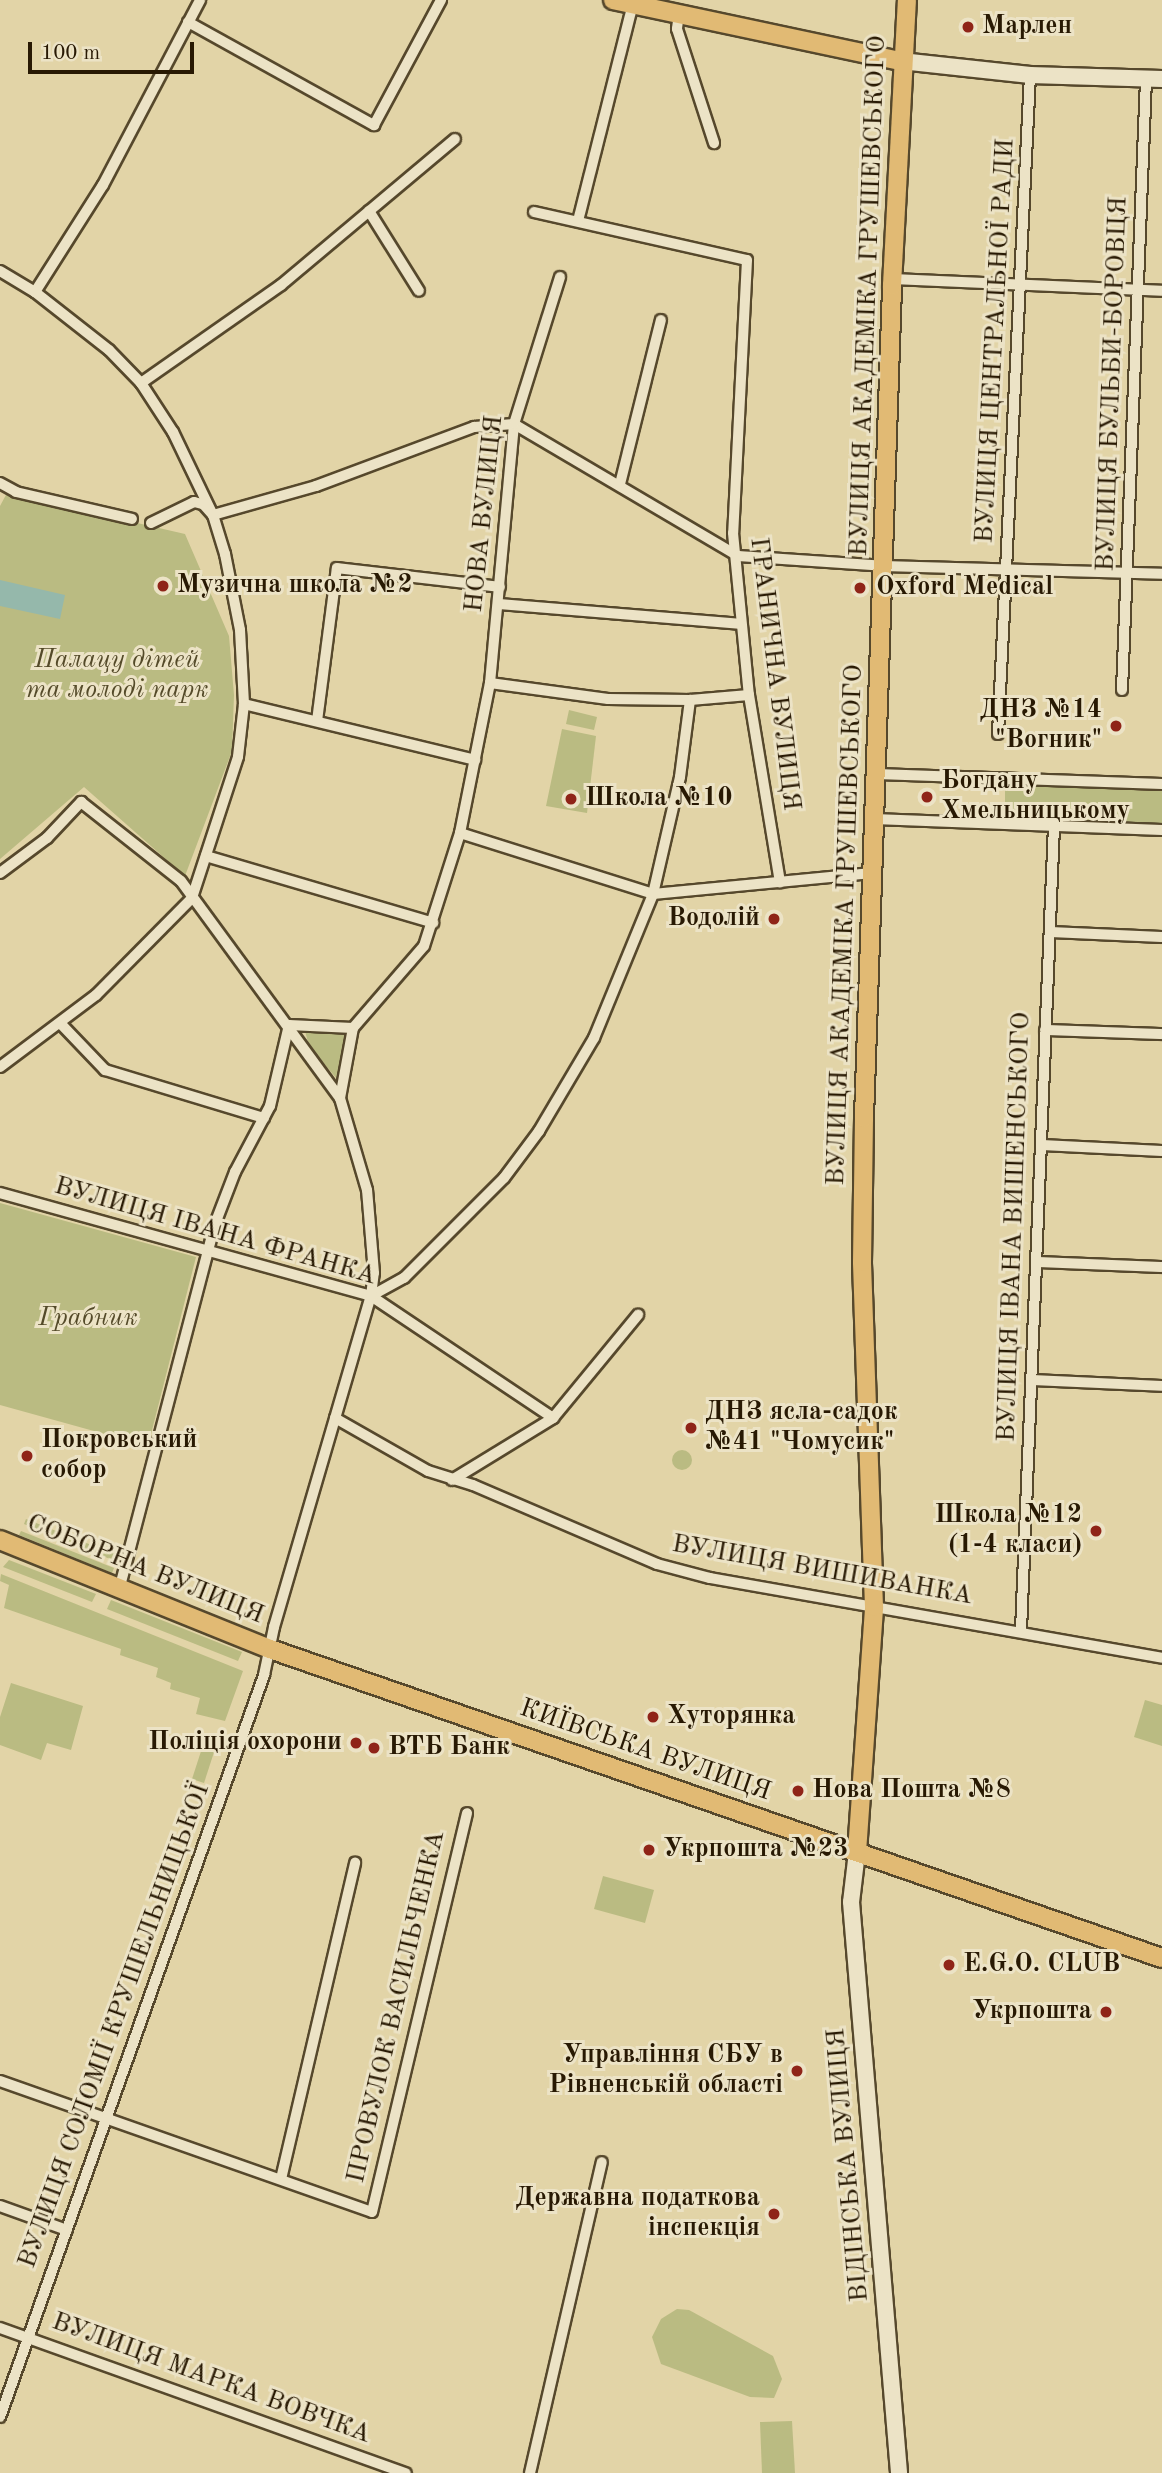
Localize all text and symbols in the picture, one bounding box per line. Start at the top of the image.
place label: Марлен [982,11,1072,43]
marker: Марлен [960,19,976,35]
scale bar [32,28,198,72]
street label: ВУЛИЦЯ АКАДЕМІКА ГРУШЕВСЬКОГО [844,35,894,557]
text: 100 m [41,43,100,64]
street label: ВУЛИЦЯ ЦЕНТРАЛЬНОЇ РАДИ [970,138,1022,544]
street label: ВУЛИЦЯ БУЛЬБИ-БОРОВЦЯ [1091,196,1135,572]
street label: НОВА ВУЛИЦЯ [459,414,511,614]
street label: ГРАНИЧНА ВУЛИЦЯ [742,536,806,812]
place label: Музична школа №2 [177,570,412,602]
place label: Oxford Medical [876,572,1053,604]
marker: Музична школа №2 [155,578,171,594]
marker: Oxford Medical [850,578,870,598]
park label: Палацу дітей та молоді парк [25,645,209,706]
street label: ВУЛИЦЯ АКАДЕМІКА ГРУШЕВСЬКОГО [821,664,871,1186]
place label: ДНЗ №14 "Вогник" [980,695,1102,756]
marker: ДНЗ №14 "Вогник" [1108,718,1124,734]
place label: Богдану Хмельницькому [941,766,1130,828]
place label: Школа №10 [585,783,732,815]
marker: Богдану Хмельницькому [919,789,935,805]
marker: Школа №10 [563,791,579,807]
place label: Водолій [668,903,760,935]
marker: Водолій [766,911,782,927]
street label: ВУЛИЦЯ ІВАНА ВИШЕНСЬКОГО [992,1011,1038,1443]
street label: ВУЛИЦЯ ІВАНА ФРАНКА [50,1171,380,1293]
park label: Грабник [38,1303,138,1335]
place label: ДНЗ ясла-садок №41 "Чомусик" [705,1397,898,1458]
marker: ДНЗ ясла-садок №41 "Чомусик" [683,1420,699,1436]
place label: Покровський собор [41,1425,197,1486]
marker: Покровський собор [19,1448,35,1464]
place label: Школа №12 (1-4 класи) [935,1500,1082,1562]
street label: СОБОРНА ВУЛИЦЯ [22,1508,268,1632]
marker: Школа №12 (1-4 класи) [1088,1523,1104,1539]
street label: ВУЛИЦЯ ВИШИВАНКА [669,1529,975,1613]
street label: КИЇВСЬКА ВУЛИЦЯ [515,1693,775,1809]
place label: Хуторянка [667,1701,795,1733]
marker: Хуторянка [645,1709,661,1725]
place label: Поліцiя охорони [148,1727,342,1759]
place label: ВТБ Банк [388,1732,510,1764]
marker: Поліцiя охорони [348,1735,364,1751]
marker: ВТБ Банк [366,1740,382,1756]
place label: Нова Пошта №8 [812,1775,1011,1807]
street label: ВУЛИЦЯ СОЛОМІЇ КРУШЕЛЬНИЦЬКОЇ [12,1779,218,2273]
marker: Нова Пошта №8 [790,1783,806,1799]
street label: ПРОВУЛОК ВАСИЛЬЧЕНКА [341,1828,453,2186]
place label: Укрпошта №23 [663,1834,848,1866]
marker: Укрпошта №23 [641,1842,657,1858]
place label: E.G.O. CLUB [963,1949,1120,1981]
marker: E.G.O. CLUB [941,1957,957,1973]
place label: Укрпошта [972,1996,1092,2028]
marker: Укрпошта [1098,2004,1114,2020]
street label: ВІДІНСЬКА ВУЛИЦЯ [821,2027,877,2303]
place label: Управління СБУ в Рівненській області [548,2040,783,2102]
marker: Управління СБУ в Рівненській області [789,2063,805,2079]
place label: Державна податкова інспекція [515,2183,760,2244]
marker: Державна податкова інспекція [766,2206,782,2222]
street label: ВУЛИЦЯ МАРКА ВОВЧКА [47,2307,375,2451]

